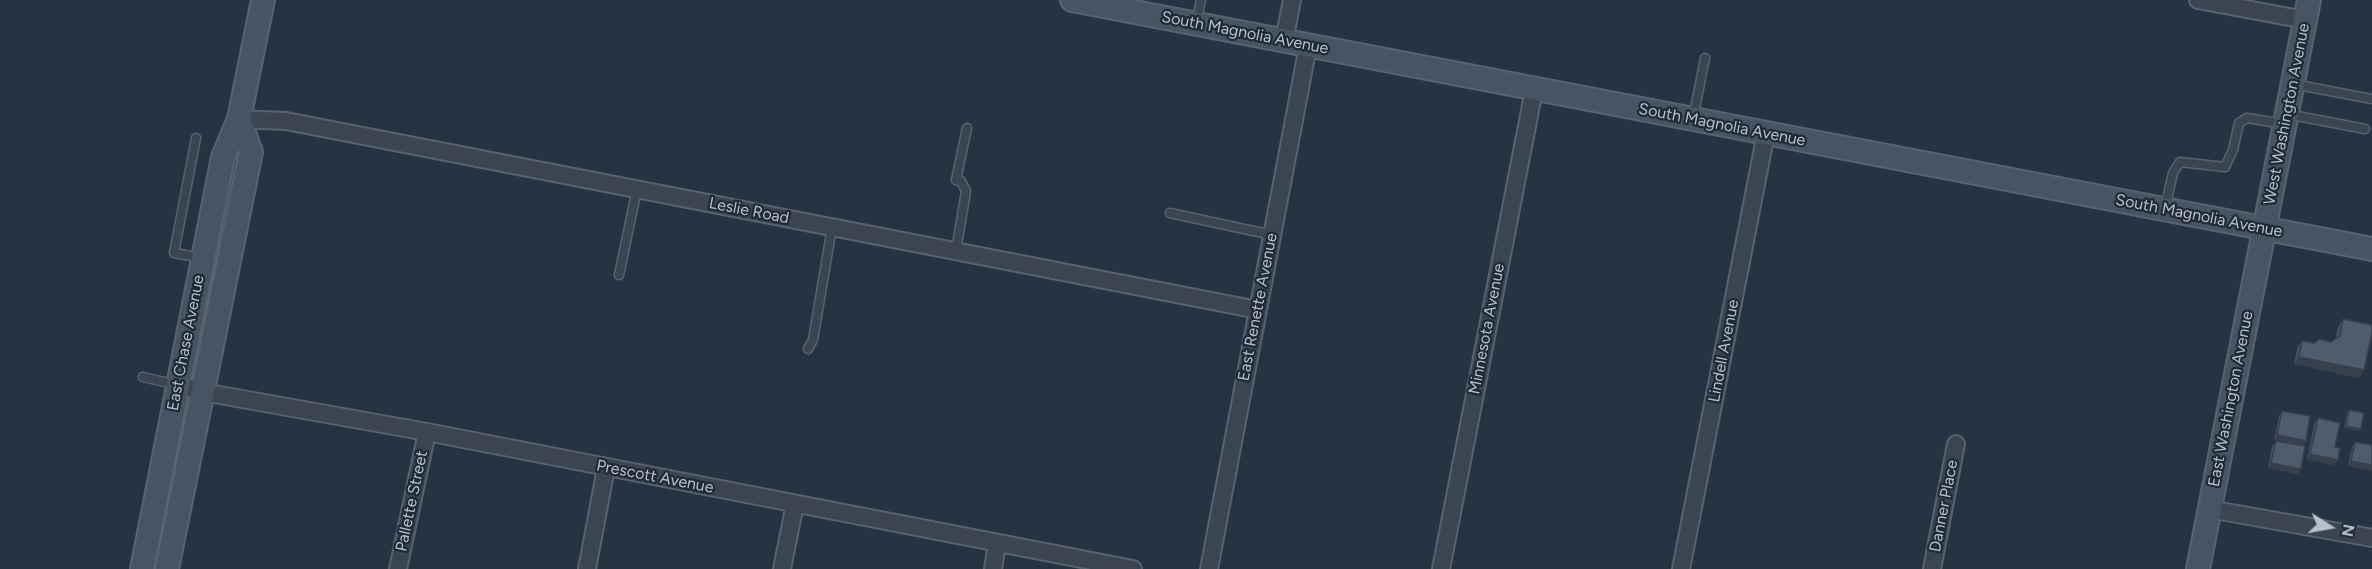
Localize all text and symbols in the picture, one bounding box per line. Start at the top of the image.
street label: South Magnolia Avenue [1160,7,1330,59]
street label: West Washington Avenue [2260,22,2314,206]
street label: South Magnolia Avenue [1637,99,1807,151]
street label: South Magnolia Avenue [2114,190,2284,242]
street label: Leslie Road [707,194,791,228]
street label: East Renette Avenue [1234,231,1282,383]
street label: Minnesota Avenue [1465,262,1509,396]
street label: East Chase Avenue [163,273,209,413]
street label: Lindell Avenue [1705,298,1743,404]
street label: East Washington Avenue [2205,309,2257,489]
street label: Pallette Street [392,449,432,553]
street label: Prescott Avenue [595,456,715,498]
street label: Danner Place [1926,458,1962,554]
north arrow [2300,497,2360,557]
text: N [2338,523,2359,538]

